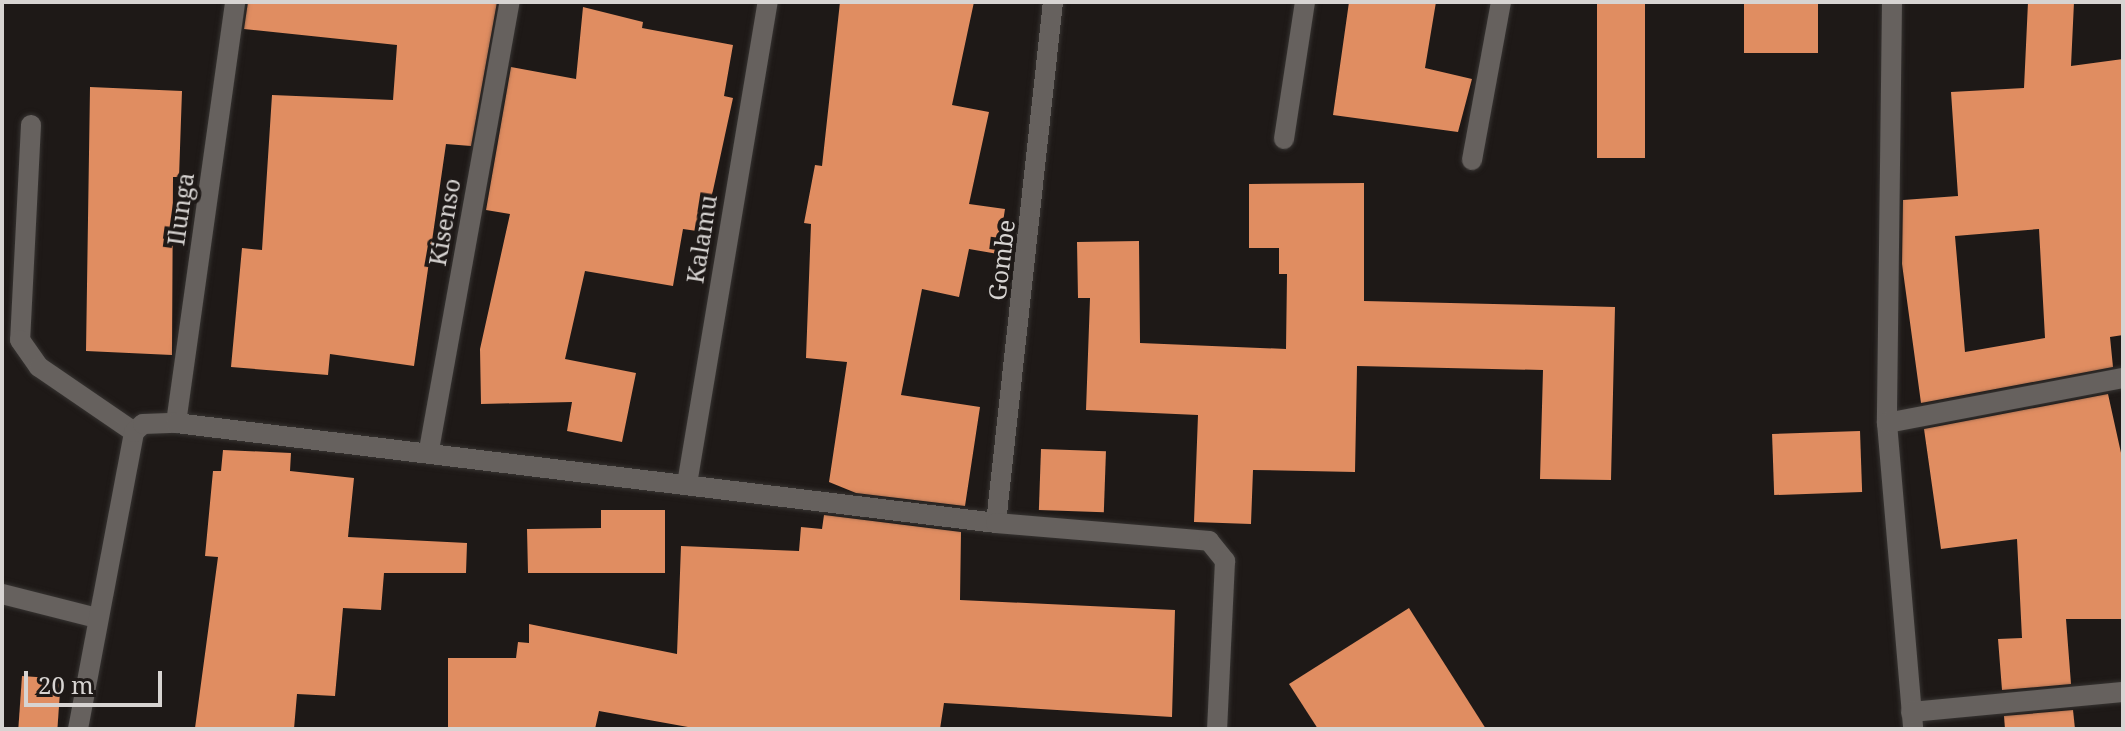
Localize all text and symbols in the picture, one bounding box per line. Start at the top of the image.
street label: Ilunga [161,171,199,247]
street label: Kisenso [422,176,466,268]
street label: Kalamu [680,193,722,285]
street label: Gombe [982,218,1020,302]
scale bar [28,655,166,705]
text: 20 m [38,668,94,701]

